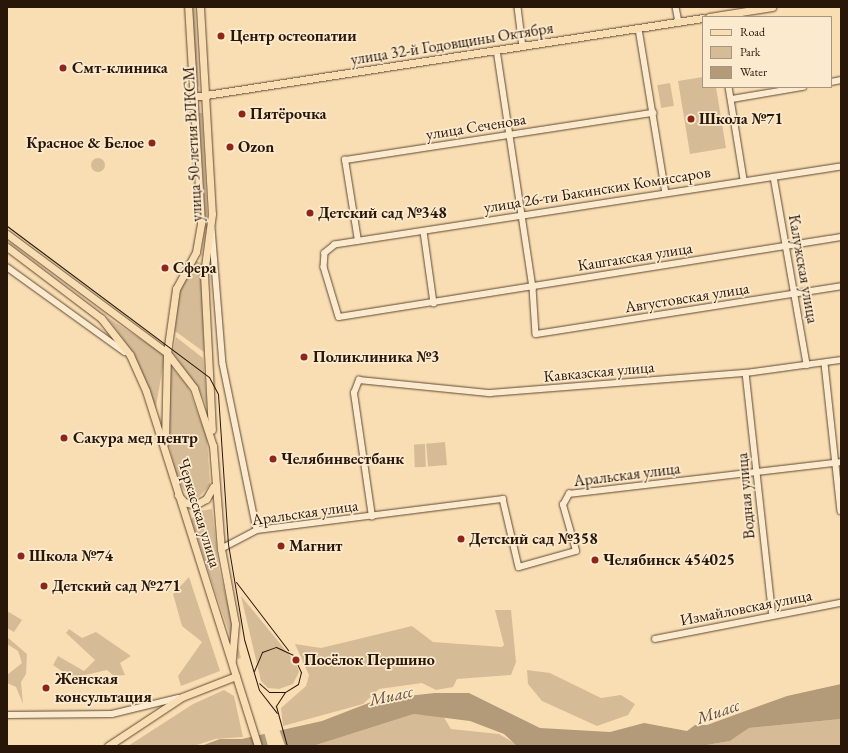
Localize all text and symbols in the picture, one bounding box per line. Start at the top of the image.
legend [702,16,832,88]
street label: улица 32-й Годовщины Октября [349,18,555,70]
text: Road [740,24,765,40]
place label: Центр остеопатии [230,26,357,46]
marker: Центр остеопатии [215,30,227,42]
text: Park [740,44,760,60]
place label: Смт-клиника [72,58,168,78]
marker: Смт-клиника [57,62,69,74]
text: Water [740,64,767,80]
street label: улица 50-летия ВЛКСМ [179,66,207,222]
place label: Пятёрочка [250,104,327,124]
marker: Пятёрочка [237,109,247,119]
place label: Школа №71 [699,109,783,129]
street label: улица Сеченова [425,110,527,144]
marker: Школа №71 [686,114,696,124]
place label: Красное & Белое [26,133,144,153]
place label: Ozon [238,137,274,157]
marker: Красное & Белое [147,138,157,148]
marker: Ozon [225,142,235,152]
street label: улица 26-ти Бакинских Комиссаров [482,163,712,217]
place label: Детский сад №348 [318,203,447,223]
marker: Детский сад №348 [305,208,315,218]
street label: Калужская улица [784,213,822,325]
street label: Каштакская улица [576,238,694,276]
place label: Сфера [173,258,216,278]
marker: Сфера [160,263,170,273]
street label: Августовская улица [623,279,751,317]
place label: Поликлиника №3 [313,347,439,367]
marker: Поликлиника №3 [298,351,310,363]
street label: Кавказская улица [543,358,655,386]
place label: Сакура мед центр [73,428,198,448]
marker: Сакура мед центр [58,432,70,444]
place label: Челябинвестбанк [281,449,404,469]
street label: Водная улица [733,452,759,540]
marker: Челябинвестбанк [268,454,278,464]
street label: Черкасская улица [173,456,225,570]
street label: Аральская улица [573,459,681,491]
street label: Аральская улица [250,496,360,530]
place label: Детский сад №358 [469,529,598,549]
marker: Детский сад №358 [456,534,466,544]
place label: Магнит [289,536,343,556]
marker: Магнит [276,541,286,551]
place label: Школа №74 [29,546,113,566]
place label: Челябинск 454025 [603,550,735,570]
marker: Школа №74 [16,551,26,561]
marker: Челябинск 454025 [590,555,600,565]
place label: Детский сад №271 [52,576,181,596]
marker: Детский сад №271 [39,581,49,591]
street label: Измайловская улица [678,586,814,630]
place label: Посёлок Першино [304,650,435,670]
marker: Посёлок Першино [291,655,301,665]
place label: Женская консультация [55,669,152,707]
water label: Миасс [367,681,415,711]
marker: Женская консультация [40,682,52,694]
water label: Миасс [694,695,742,729]

